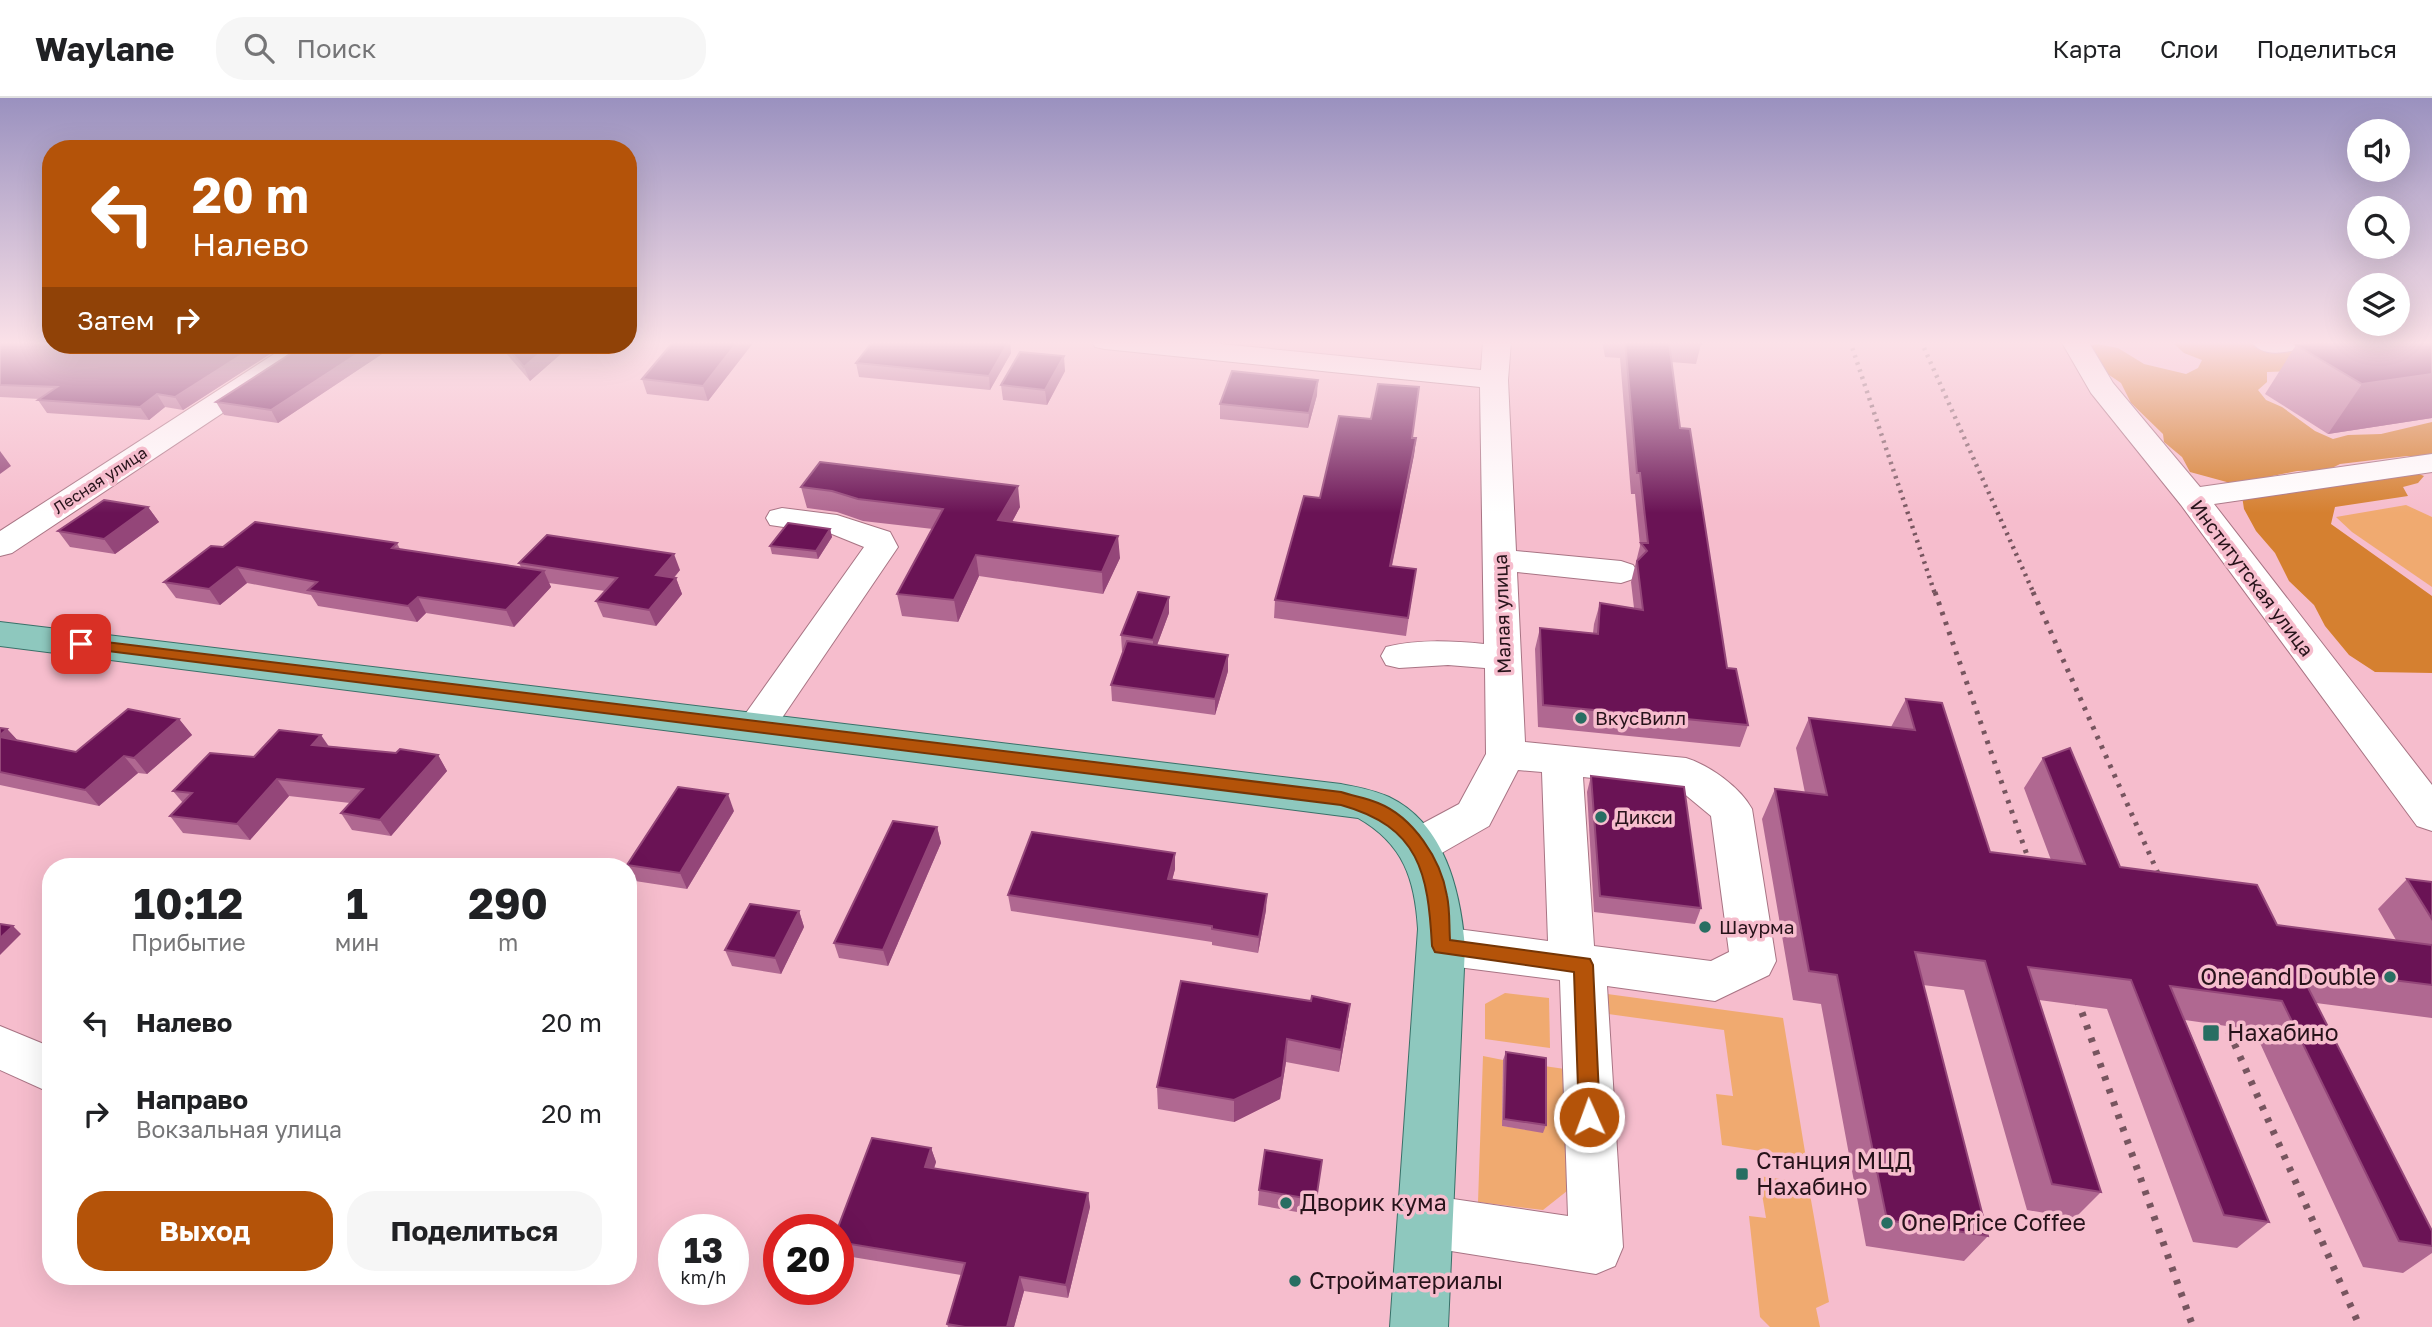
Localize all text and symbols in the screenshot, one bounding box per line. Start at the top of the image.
search box [216,17,706,80]
text: Waylane [35,29,174,68]
icon: search [240,29,278,67]
text: Поиск [296,33,377,64]
text: Карта [2052,34,2122,63]
text: Слои [2160,34,2219,63]
text: Поделиться [2257,34,2397,63]
map controls [2347,119,2410,336]
button: sound [2347,119,2410,182]
text: 20 m [192,165,309,224]
icon: left [77,168,168,259]
button: search [2347,196,2410,259]
text: Налево [192,225,309,263]
button: layers [2347,273,2410,336]
icon: right [168,301,206,339]
text: Затем [77,305,154,336]
street label: Лесная улица [49,442,151,518]
street label: Институтская улица [2186,495,2319,661]
street label: Малая улица [1488,554,1515,674]
pin [51,614,111,674]
icon: arrive [62,625,100,663]
place label: ВкусВилл [1595,706,1686,729]
marker: ВкусВилл [1573,710,1589,726]
place label: Дикси [1615,805,1673,828]
marker: Дикси [1593,809,1609,825]
text: 10:12 [134,878,243,928]
text: 1 [346,878,368,928]
text: 290 [468,878,548,928]
place label: Шаурма [1719,915,1795,938]
marker: Шаурма [1697,919,1713,935]
text: Прибытие [131,928,246,956]
text: мин [335,928,379,956]
text: m [498,928,518,956]
place label: One and Double [2200,962,2376,990]
marker: One and Double [2382,969,2398,985]
icon: left [77,1004,115,1042]
text: Налево [136,1007,232,1038]
text: 20 m [541,1007,602,1038]
place label: Нахабино [2227,1018,2338,1046]
marker: Нахабино [2201,1023,2221,1043]
position arrow [1552,1080,1626,1154]
text: Направо [136,1084,248,1115]
icon: right [77,1095,115,1133]
text: 20 m [541,1098,602,1129]
text: Вокзальная улица [136,1115,342,1143]
place label: Станция МЦД Нахабино [1756,1146,1912,1200]
marker: Станция МЦД Нахабино [1734,1166,1750,1182]
place label: Дворик кума [1300,1188,1447,1216]
button: Выход [77,1191,333,1271]
button: Поделиться [347,1191,602,1271]
marker: Дворик кума [1278,1195,1294,1211]
place label: One Price Coffee [1901,1208,2086,1236]
speed limit sign: 20 [763,1214,854,1305]
marker: One Price Coffee [1879,1215,1895,1231]
text: 13 [684,1229,723,1271]
text: km/h [681,1266,726,1288]
place label: Стройматериалы [1309,1266,1503,1294]
marker: Стройматериалы [1287,1273,1303,1289]

